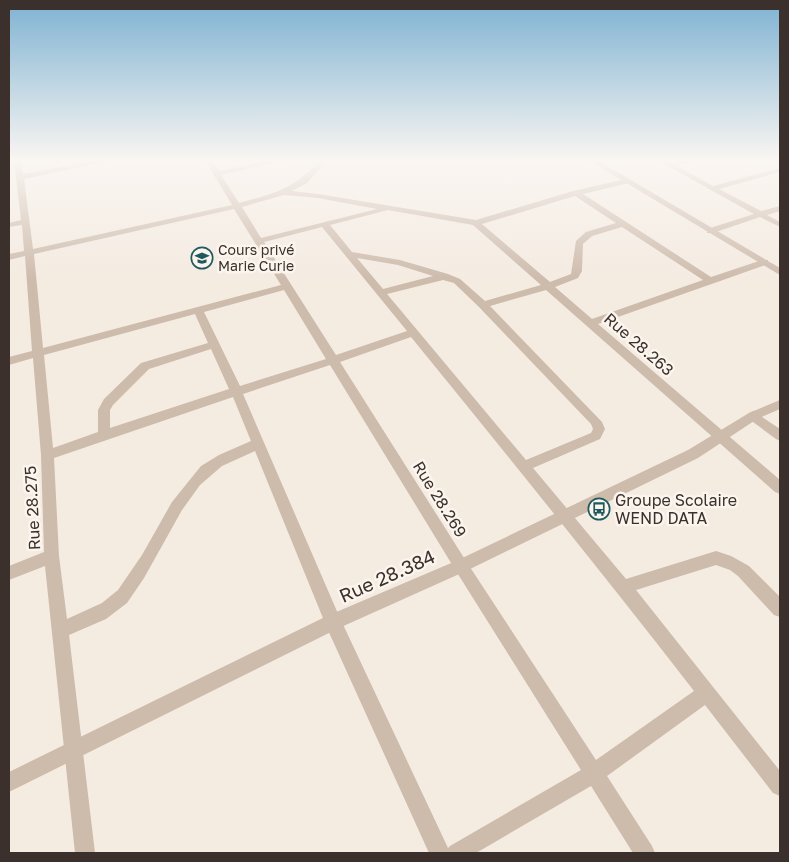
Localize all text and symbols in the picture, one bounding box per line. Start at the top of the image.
place label: Cours privé Marie Curie [218,241,294,274]
school or university icon: Cours privé Marie Curie [190,246,214,270]
street label: Rue 28.263 [600,308,678,380]
street label: Rue 28.269 [409,457,471,541]
street label: Rue 28.275 [20,465,44,551]
place label: Groupe Scolaire WEND DATA [615,490,737,528]
bus stop icon: Groupe Scolaire WEND DATA [587,497,611,521]
street label: Rue 28.384 [335,544,438,607]

